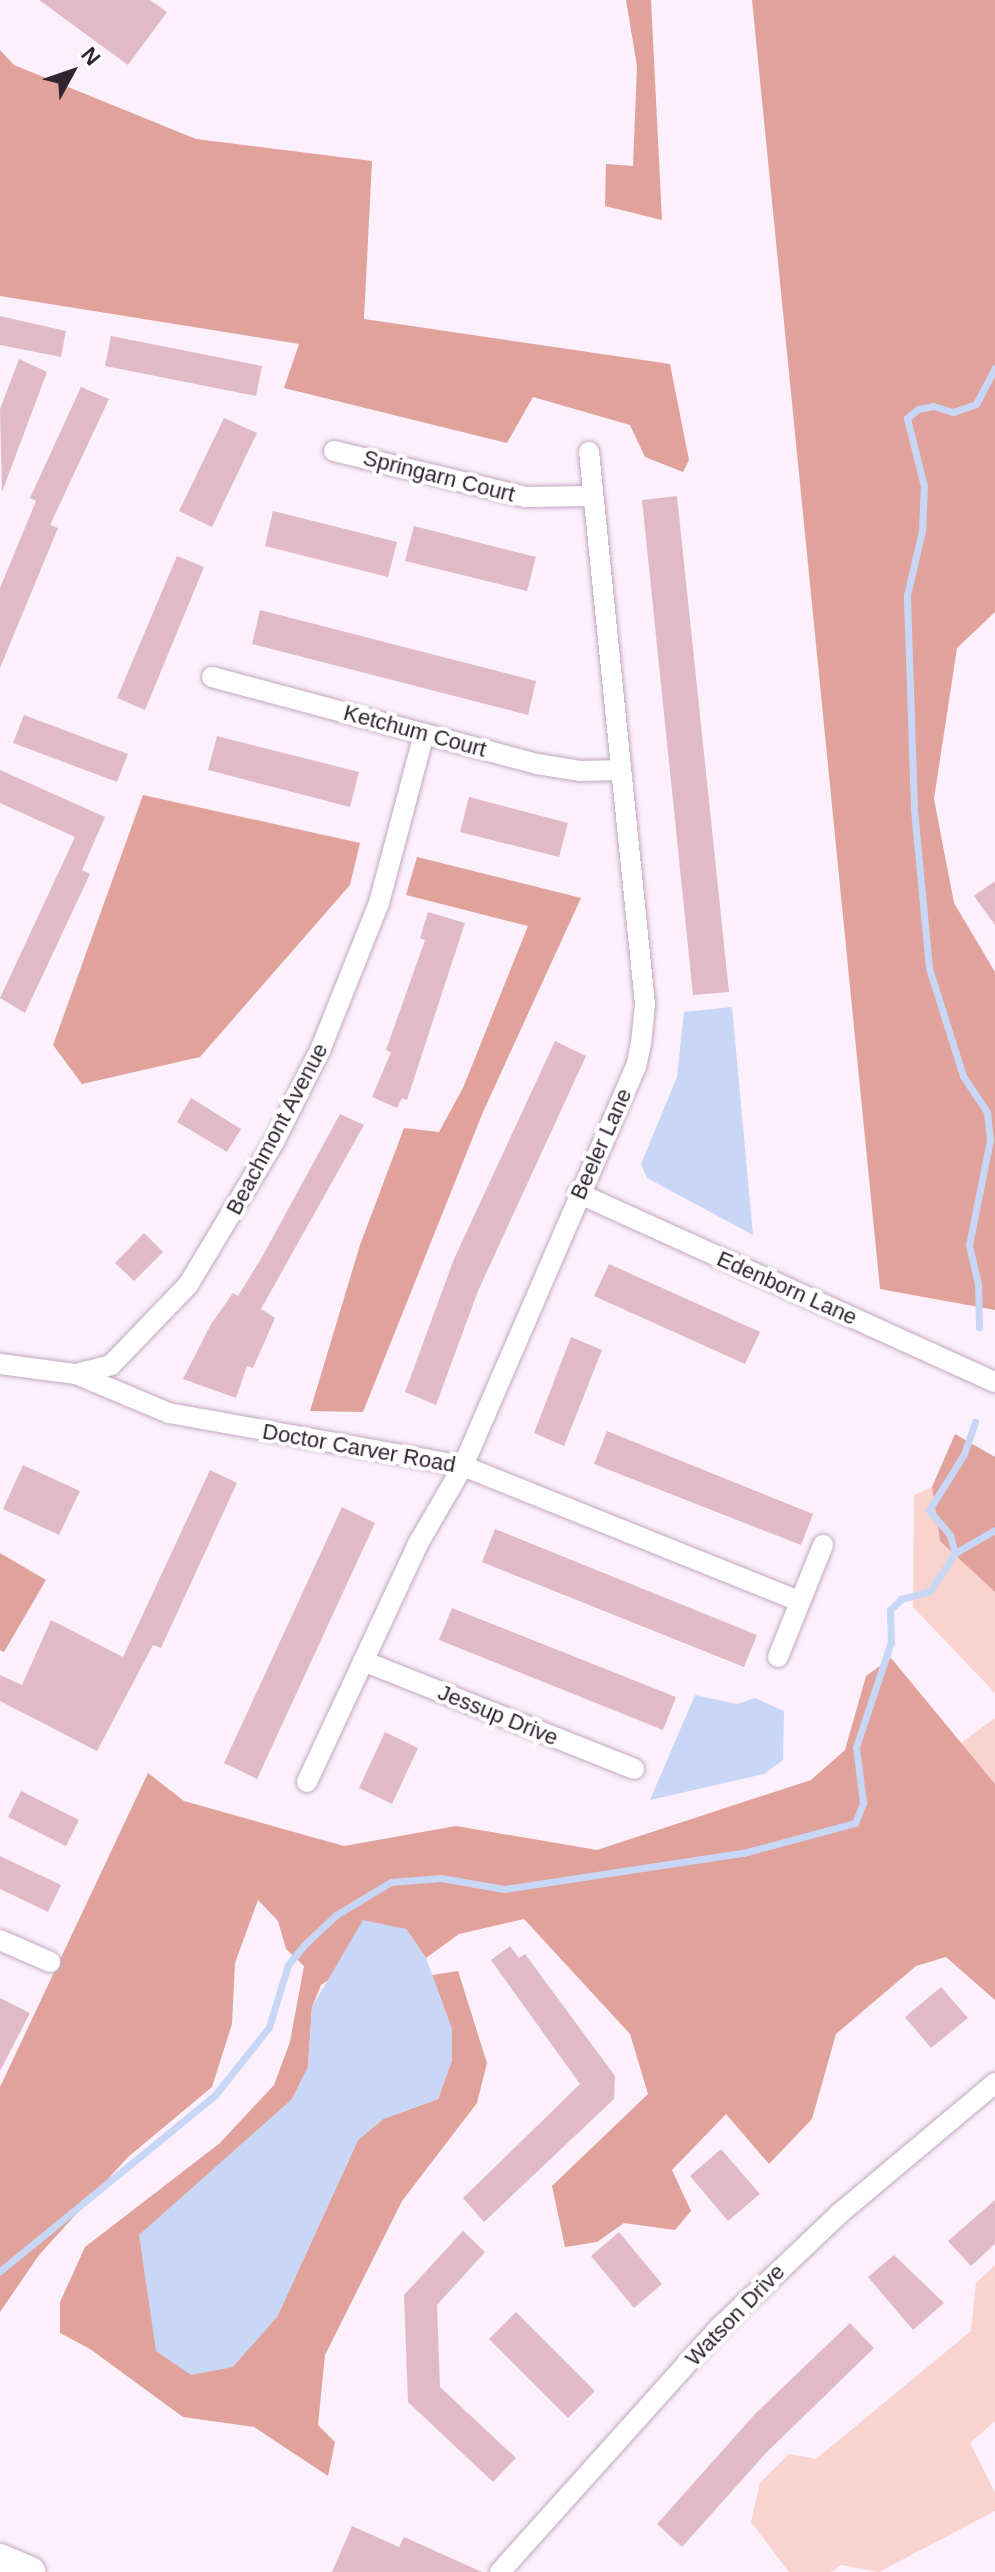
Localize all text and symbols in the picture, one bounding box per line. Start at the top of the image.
north arrow [32,32,112,112]
text: N [76,42,105,70]
street label: Springarn Court [360,444,518,508]
street label: Ketchum Court [341,699,489,763]
street label: Beachmont Avenue [220,1038,334,1220]
street label: Beeler Lane [565,1084,637,1204]
street label: Edenborn Lane [713,1245,861,1331]
street label: Doctor Carver Road [260,1418,458,1478]
street label: Jessup Drive [434,1679,562,1751]
street label: Watson Drive [680,2259,790,2371]

